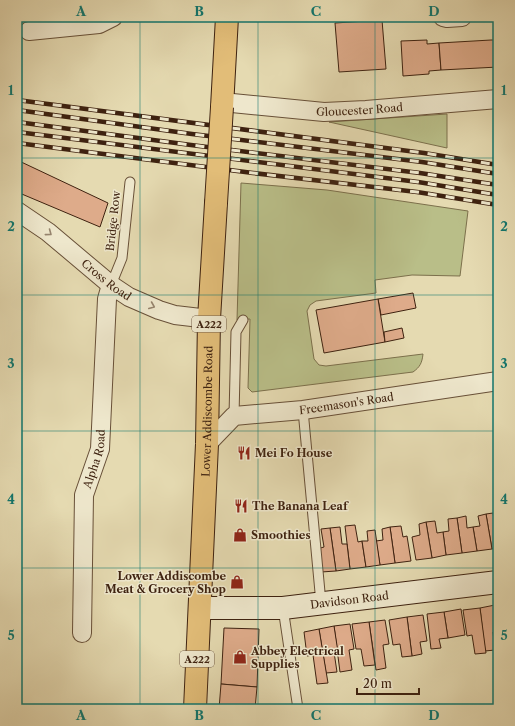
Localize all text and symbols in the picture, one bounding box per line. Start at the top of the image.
text: A [75,3,87,19]
text: B [194,3,204,19]
text: C [311,3,321,19]
text: D [428,3,440,19]
text: 1 [8,82,14,98]
text: 1 [501,82,507,98]
street label: Gloucester Road [315,100,404,119]
street label: Bridge Row [103,189,123,252]
text: 2 [7,218,15,234]
text: 2 [500,218,508,234]
one-way arrow [45,228,52,235]
street label: Cross Road [79,256,134,304]
one-way arrow [148,302,155,310]
road number: A222 [192,316,226,332]
street label: Lower Addiscombe Road [199,345,216,477]
text: 3 [7,355,15,371]
text: 3 [500,355,508,371]
street label: Freemason's Road [298,390,395,417]
street label: Alpha Road [80,429,108,491]
restaurant icon: Mei Fo House [236,445,252,461]
place label: Mei Fo House [255,446,333,460]
text: 4 [7,491,15,507]
text: 4 [500,491,508,507]
restaurant icon: The Banana Leaf [233,498,249,514]
place label: The Banana Leaf [252,499,349,513]
shop icon: Smoothies [232,527,248,543]
place label: Smoothies [251,528,311,542]
place label: Lower Addiscombe Meat & Grocery Shop [105,569,226,596]
shop icon: Lower Addiscombe Meat & Grocery Shop [229,574,245,590]
street label: Davidson Road [309,588,390,612]
text: 5 [7,627,15,643]
text: 5 [500,627,508,643]
place label: Abbey Electrical Supplies [250,644,344,671]
shop icon: Abbey Electrical Supplies [232,649,248,665]
road number: A222 [180,651,214,667]
scale bar [357,670,419,696]
text: 20 m [363,676,392,691]
text: A [75,707,87,723]
text: B [194,707,204,723]
text: C [311,707,321,723]
text: D [428,707,440,723]

